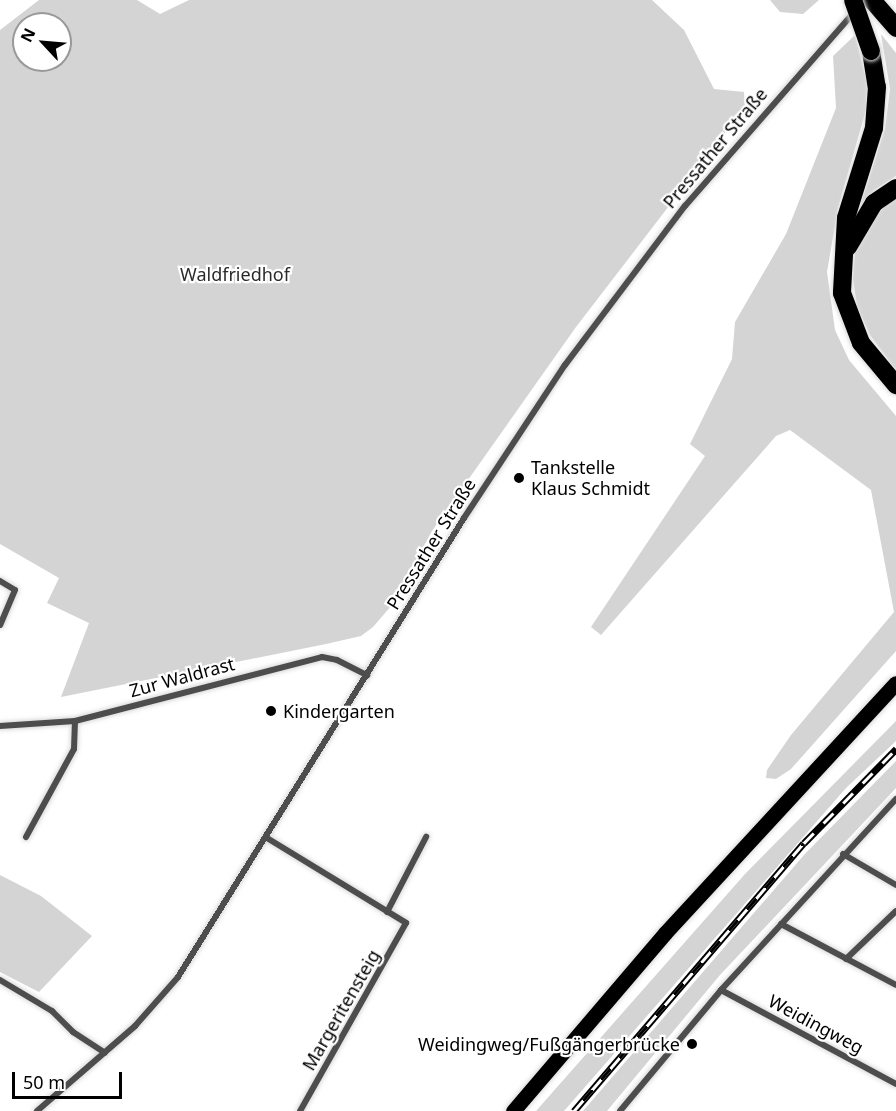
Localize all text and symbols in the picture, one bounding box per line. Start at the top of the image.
north arrow [12,12,72,72]
text: N [15,24,40,46]
street label: Pressather Straße [658,83,772,213]
park label: Waldfriedhof [180,263,290,285]
place label: Tankstelle Klaus Schmidt [531,457,650,500]
marker: Tankstelle Klaus Schmidt [512,471,526,485]
street label: Pressather Straße [382,475,480,613]
street label: Zur Waldrast [127,653,237,701]
place label: Kindergarten [283,700,395,722]
marker: Kindergarten [264,704,278,718]
street label: Margeritensteig [298,946,384,1074]
street label: Weidingweg [765,990,867,1058]
place label: Weidingweg/Fußgängerbrücke [418,1033,680,1055]
marker: Weidingweg/Fußgängerbrücke [685,1037,699,1051]
scale bar [15,1060,124,1098]
text: 50 m [23,1070,65,1094]

